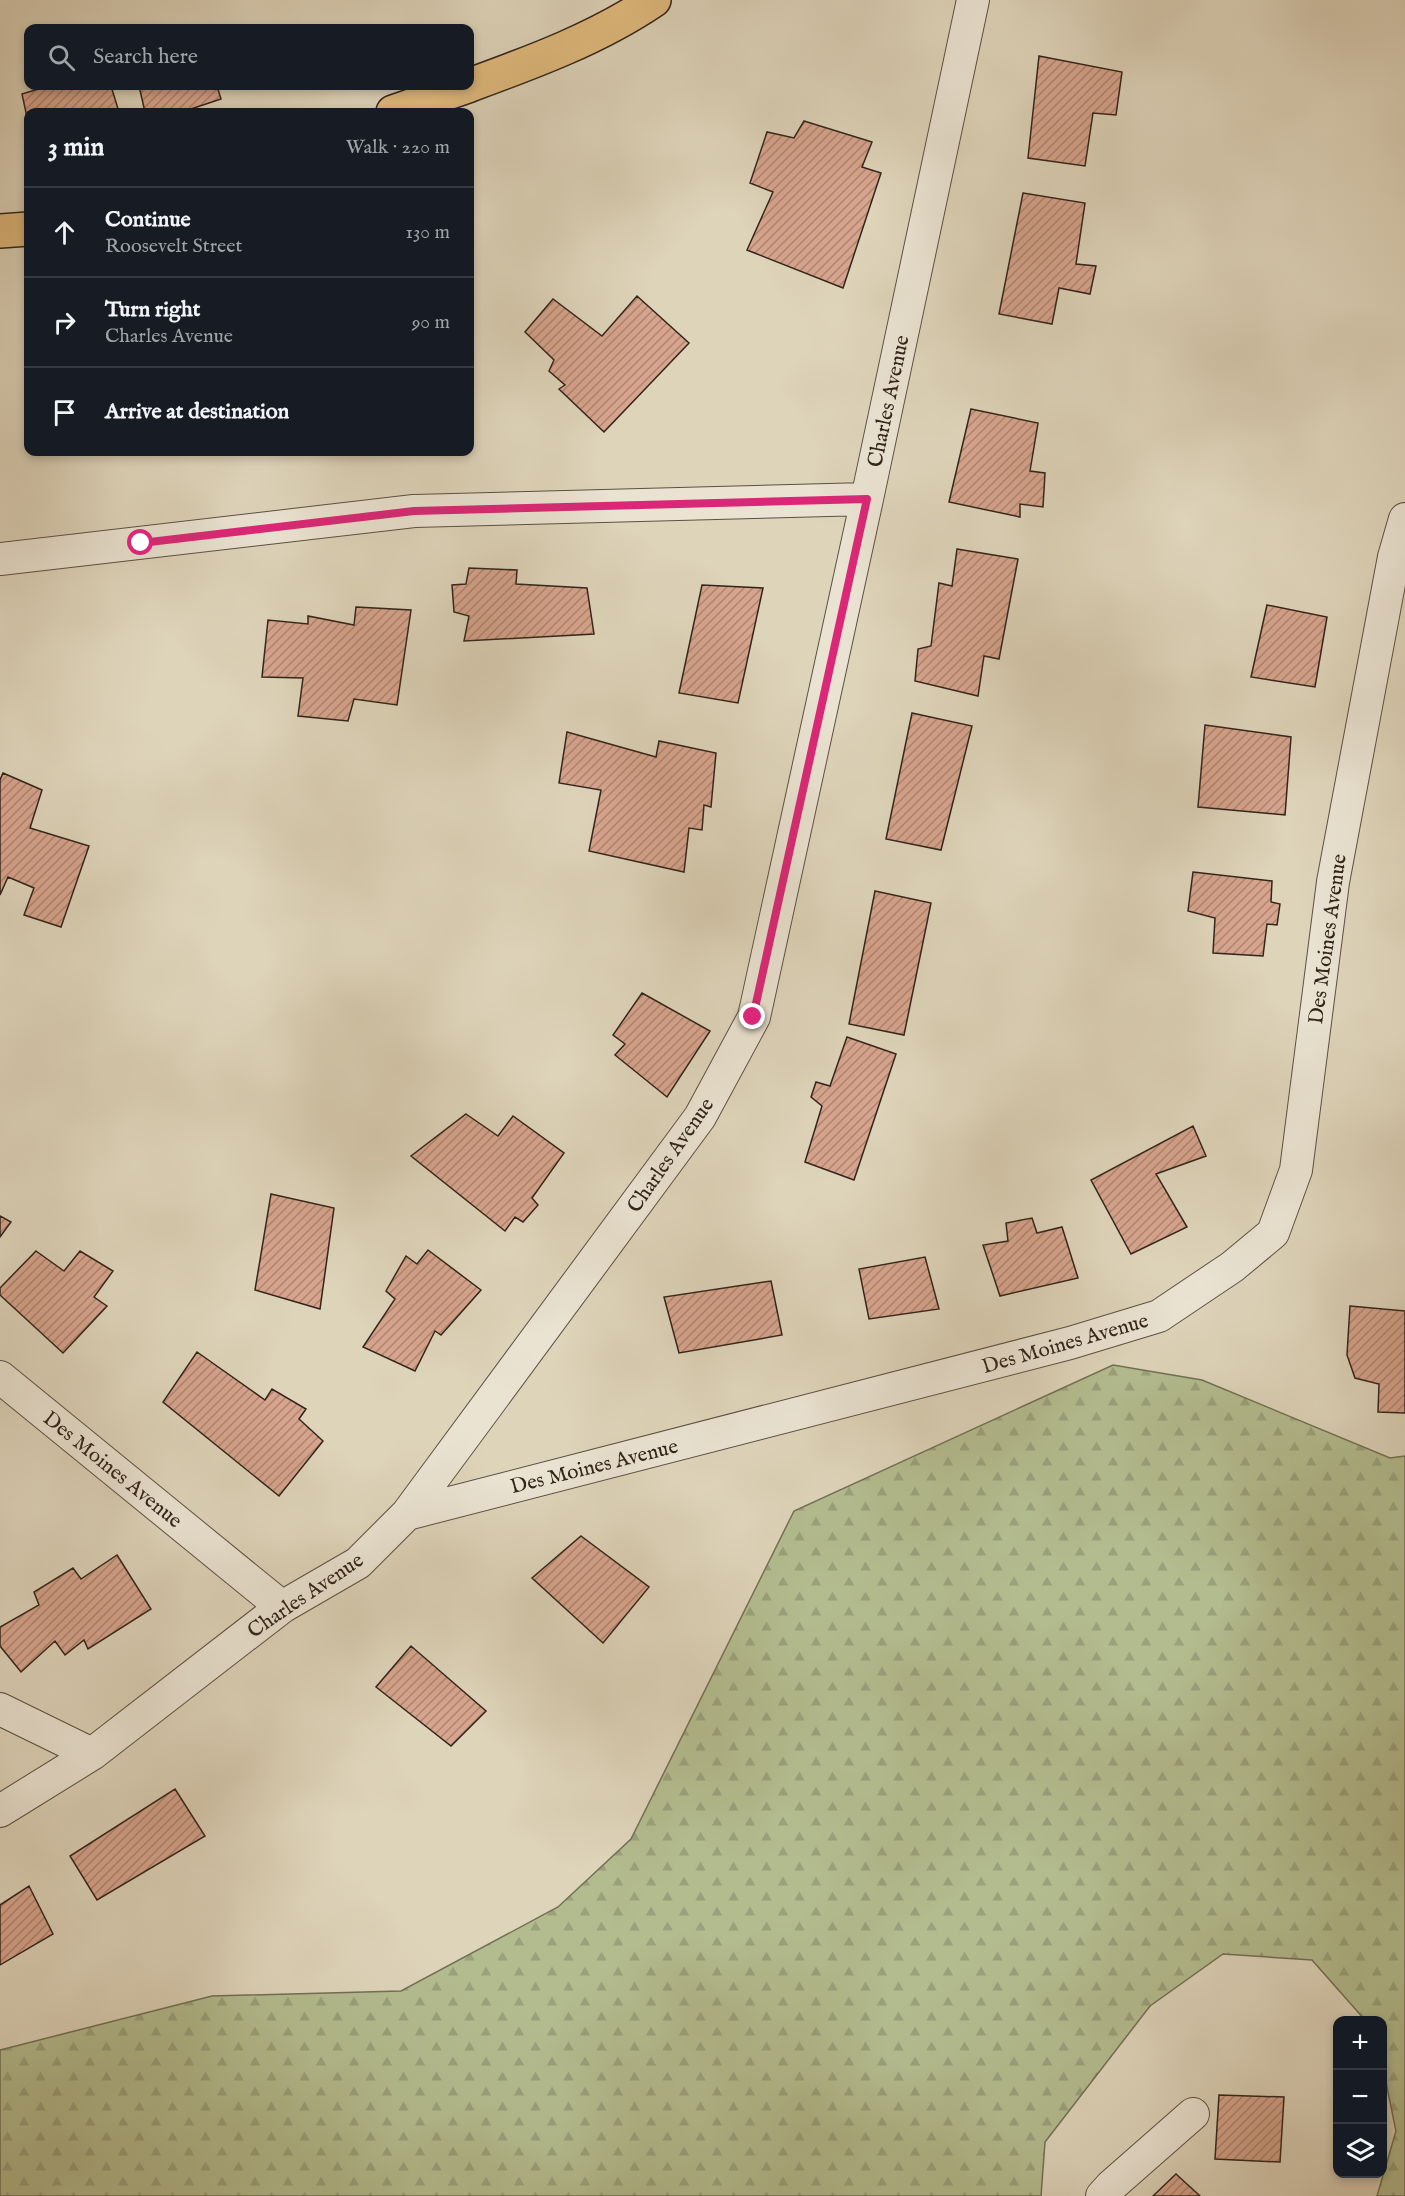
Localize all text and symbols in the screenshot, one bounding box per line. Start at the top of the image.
search box [24,24,474,90]
icon: search [45,41,78,74]
text: Search here [93,43,198,71]
text: 3 min [48,131,104,164]
text: Walk · 220 m [346,135,450,160]
text: Continue [105,206,191,234]
icon: ahead [48,216,81,249]
text: 130 m [405,220,450,245]
text: Roosevelt Street [105,234,242,259]
text: Turn right [105,296,200,324]
icon: right [48,306,81,339]
text: 90 m [412,310,450,335]
text: Charles Avenue [105,324,233,349]
street label: Charles Avenue [862,332,917,470]
icon: arrive [48,396,81,429]
text: Arrive at destination [105,398,289,426]
route start [127,529,153,555]
street label: Des Moines Avenue [1303,852,1354,1026]
route end [739,1003,765,1029]
street label: Charles Avenue [622,1093,721,1219]
street label: Des Moines Avenue [979,1308,1152,1381]
street label: Des Moines Avenue [37,1406,188,1535]
street label: Des Moines Avenue [508,1433,681,1501]
street label: Charles Avenue [243,1547,369,1645]
map controls [1333,2016,1387,2178]
button: + [1333,2016,1387,2070]
button: − [1333,2070,1387,2124]
button: layers [1333,2124,1387,2178]

